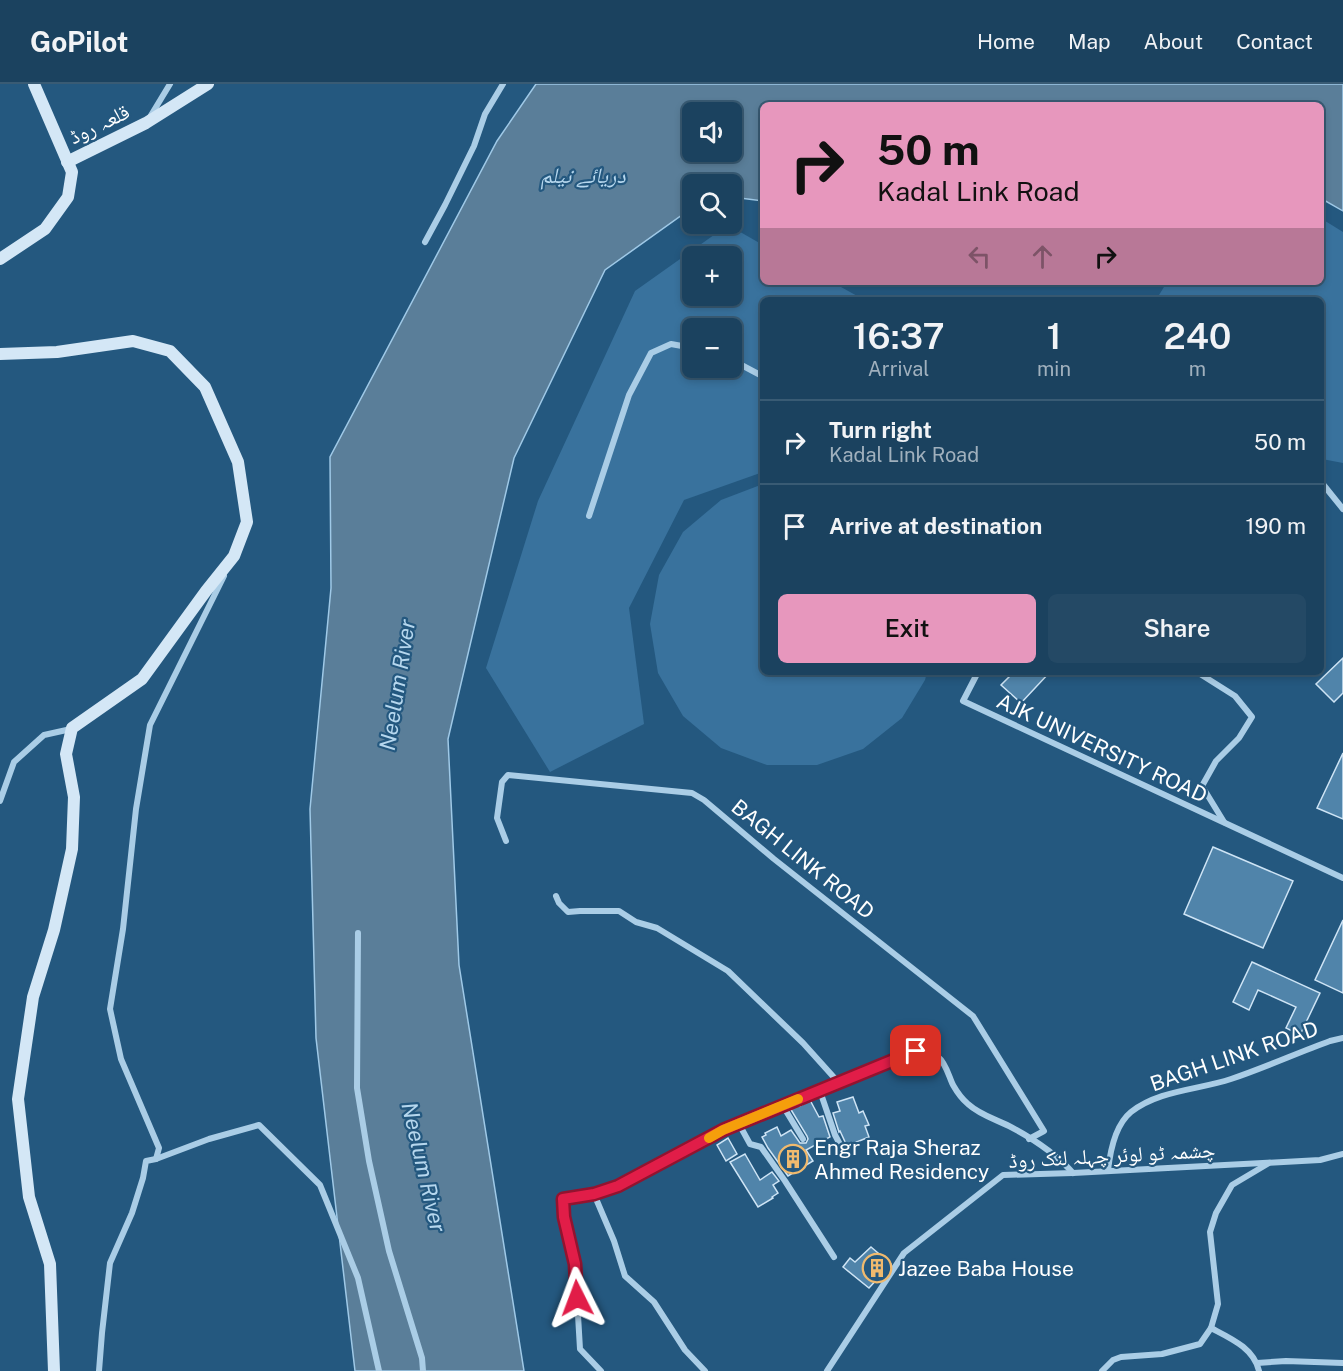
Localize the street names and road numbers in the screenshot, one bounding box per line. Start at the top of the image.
street label: قلعہ روڈ [65,99,133,149]
street label: AJK UNIVERSITY ROAD [993,688,1211,808]
street label: BAGH LINK ROAD [727,794,879,924]
street label: BAGH LINK ROAD [1147,1015,1321,1097]
street label: چشمہ ٹو لوئر چہلہ لنک روڈ [1008,1137,1216,1173]

